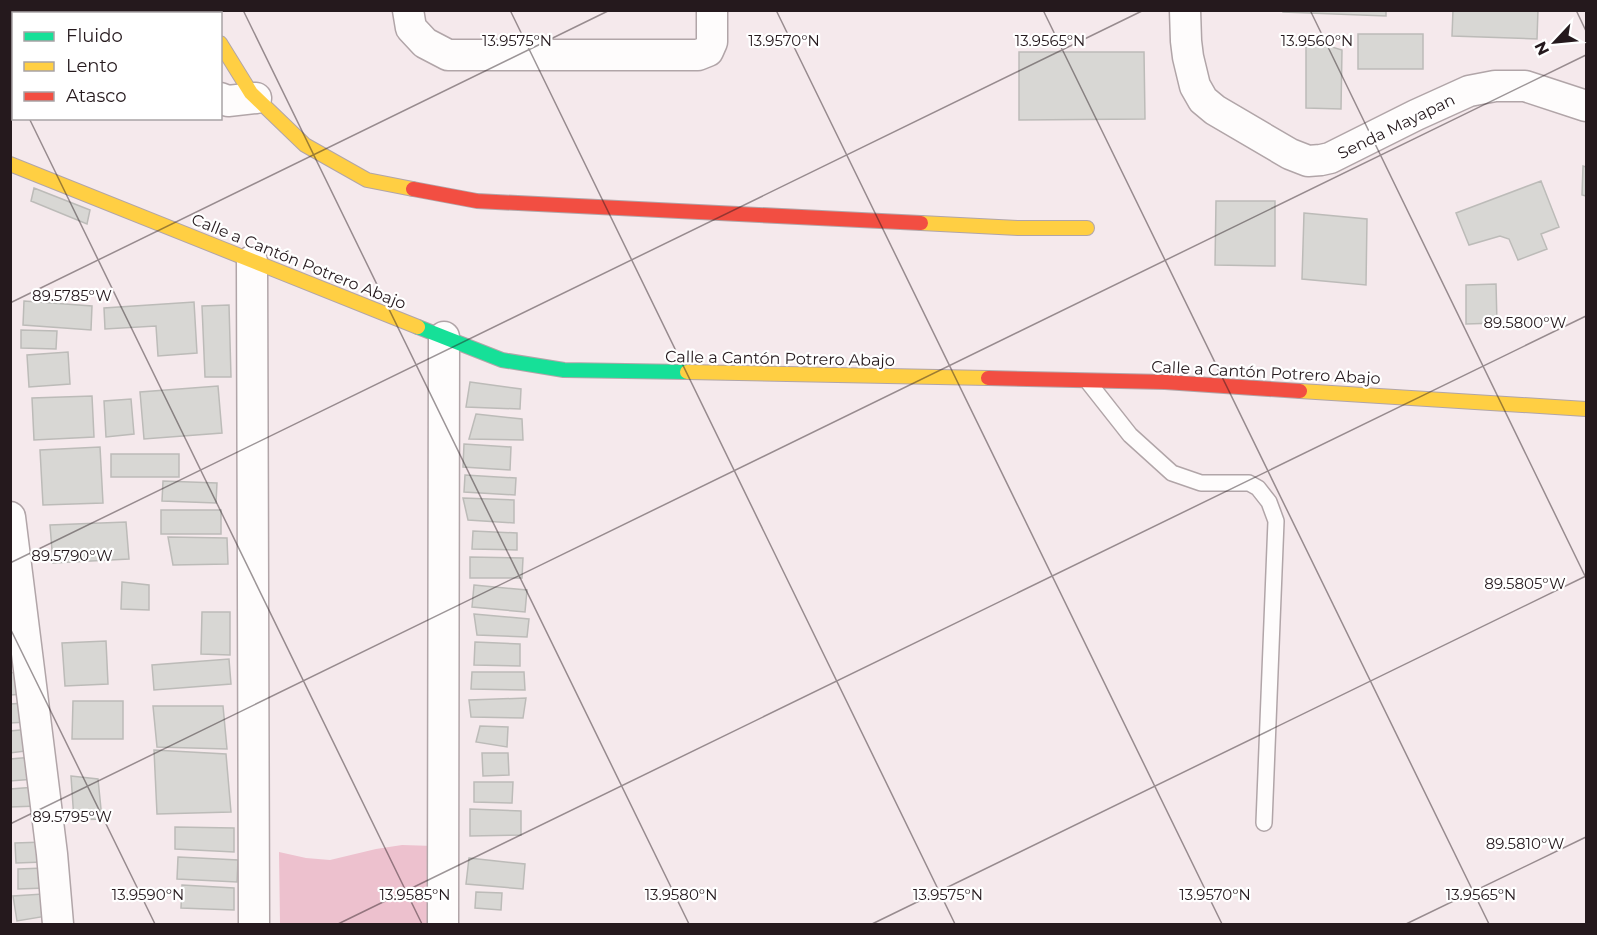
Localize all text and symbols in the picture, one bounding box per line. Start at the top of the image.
legend [12,12,222,120]
north arrow [1525,12,1585,72]
text: Fluido [66,25,123,47]
text: 13.9575°N [482,31,552,50]
text: 13.9570°N [748,31,820,50]
text: 13.9565°N [1015,31,1085,50]
text: 13.9560°N [1281,31,1353,50]
text: N [1531,38,1553,58]
text: Lento [66,55,118,77]
text: Atasco [66,85,126,107]
street label: Senda Mayapan [1335,90,1458,163]
street label: Calle a Cantón Potrero Abajo [189,210,409,313]
text: 89.5785°W [32,286,112,305]
text: 89.5800°W [1483,313,1567,332]
street label: Calle a Cantón Potrero Abajo [665,347,895,370]
street label: Calle a Cantón Potrero Abajo [1151,357,1381,388]
text: 89.5790°W [31,546,113,565]
text: 89.5805°W [1484,574,1566,593]
text: 89.5795°W [32,807,112,826]
text: 89.5810°W [1486,834,1565,853]
text: 13.9590°N [112,885,184,904]
text: 13.9585°N [380,885,451,904]
text: 13.9580°N [645,885,717,904]
text: 13.9575°N [913,885,983,904]
text: 13.9570°N [1179,885,1251,904]
text: 13.9565°N [1446,885,1516,904]

